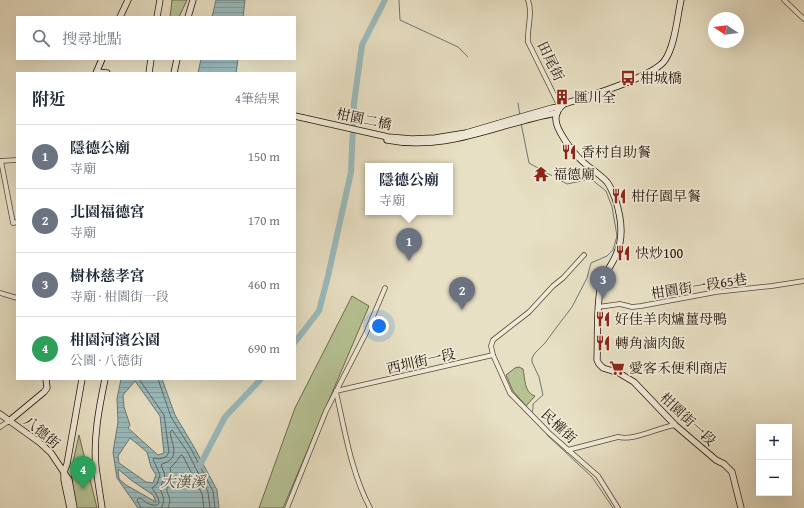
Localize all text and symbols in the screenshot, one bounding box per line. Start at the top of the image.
north arrow [708,12,744,48]
search box [16,16,296,60]
icon: search [30,27,52,49]
text: 搜尋地點 [62,28,122,49]
street label: 田尾街 [533,38,569,84]
place label: 柑城橋 [640,68,682,88]
bus stop icon: 柑城橋 [619,69,637,87]
text: 附近 [32,86,66,111]
place label: 匯川全 [574,87,616,107]
building icon: 匯川全 [553,88,571,106]
text: 4筆結果 [235,89,280,108]
street label: 柑園二橋 [335,103,393,135]
text: 隱德公廟 [70,137,130,158]
place label: 香村自助餐 [581,142,651,162]
restaurant icon: 香村自助餐 [560,143,578,161]
text: 1 [42,147,48,166]
text: 150 m [248,147,280,166]
text: 寺廟 [70,159,96,178]
popup [365,163,453,215]
place label: 福德廟 [553,164,595,184]
temple icon: 福德廟 [532,165,550,183]
text: 隱德公廟 [379,169,439,190]
place label: 柑仔園早餐 [631,186,701,206]
restaurant icon: 柑仔園早餐 [610,187,628,205]
text: 寺廟 [379,191,405,210]
text: 北園福德宮 [70,201,145,222]
text: 2 [42,211,48,230]
text: 170 m [248,211,280,230]
text: 寺廟 [70,223,96,242]
pin: 1 [396,228,422,261]
place label: 快炒100 [635,243,683,263]
restaurant icon: 快炒100 [614,244,632,262]
text: 樹林慈孝宮 [70,265,145,286]
pin: 3 [590,266,616,299]
street label: 柑園街一段65巷 [649,268,749,304]
text: 3 [42,275,48,294]
text: 460 m [248,275,280,294]
pin: 2 [449,277,475,310]
text: 寺廟 · 柑園街一段 [70,287,169,306]
place label: 好佳羊肉爐薑母鴨 [615,309,727,329]
restaurant icon: 好佳羊肉爐薑母鴨 [594,310,612,328]
your location [369,316,389,336]
text: 柑園河濱公園 [70,329,160,350]
place label: 轉角滷肉飯 [615,333,685,353]
restaurant icon: 轉角滷肉飯 [594,334,612,352]
text: 4 [42,339,48,358]
text: 690 m [248,339,280,358]
street label: 西圳街一段 [385,343,457,379]
text: 公園 · 八德街 [70,351,143,370]
place label: 愛客禾便利商店 [629,358,727,378]
supermarket icon: 愛客禾便利商店 [608,359,626,377]
street label: 柑園街一段 [656,388,720,450]
street label: 民權街 [537,404,581,448]
street label: 八德街 [19,411,65,453]
map controls [756,424,792,496]
button: + [756,424,792,460]
pin: 4 [70,456,96,489]
button: − [756,460,792,496]
water label: 大漢溪 [160,471,207,492]

